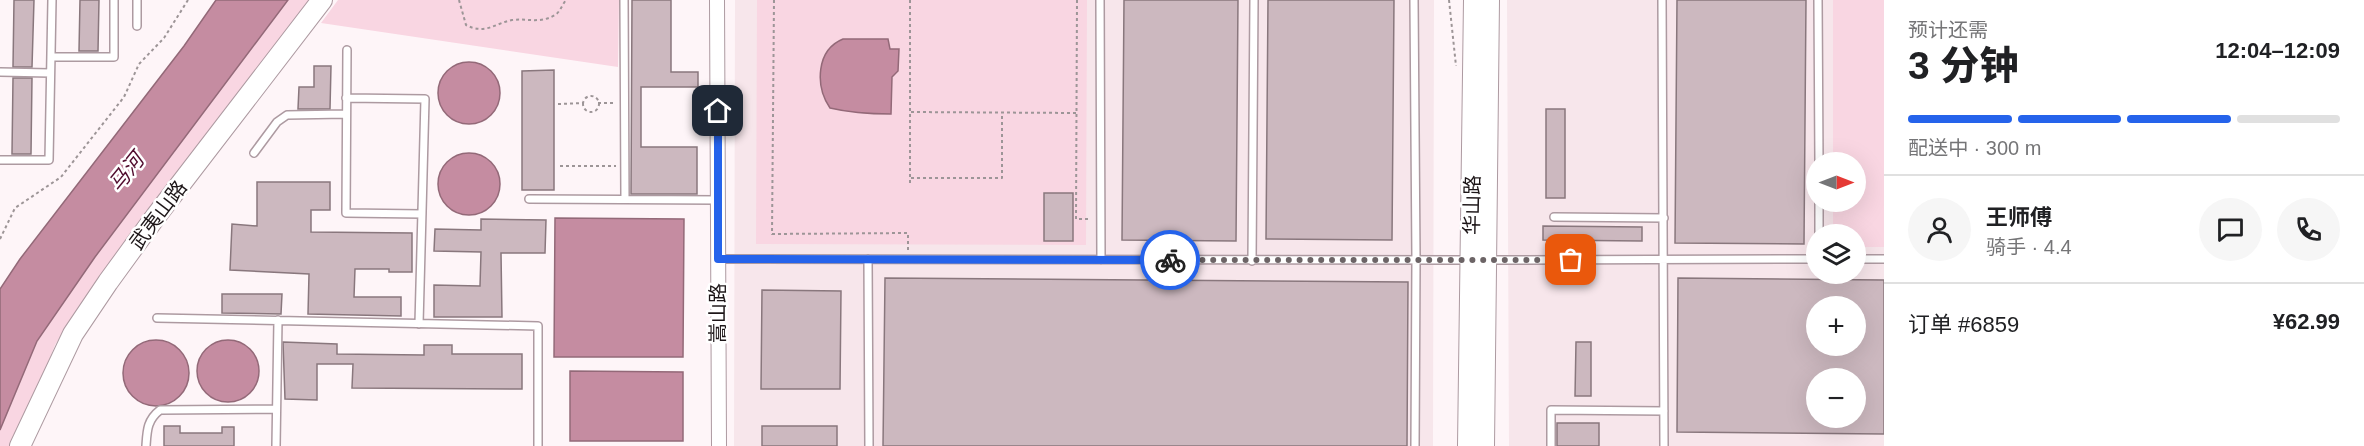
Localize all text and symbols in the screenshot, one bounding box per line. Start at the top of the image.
text: 预计还需 [1908,19,1988,41]
text: 12:04–12:09 [2215,38,2340,63]
text: 3 分钟 [1908,44,2019,87]
pin [692,85,743,136]
icon: home [701,94,734,127]
text: 配送中 · 300 m [1908,137,2041,159]
water label: 马河 [104,145,151,196]
north arrow [1806,152,1866,212]
map controls [1806,152,1866,428]
street label: 华山路 [1460,175,1484,235]
street label: 武夷山路 [125,176,191,254]
button: person [1908,198,1971,261]
button: chat [2199,198,2262,261]
button: phone [2277,198,2340,261]
text: 王师傅 [1986,205,2052,230]
button: layers [1806,224,1866,284]
courier [1140,230,1200,290]
pin [1545,234,1596,285]
text: 骑手 · 4.4 [1986,236,2072,258]
icon: bag [1554,243,1587,276]
icon: bike [1154,244,1187,277]
street label: 嵩山路 [707,283,729,343]
button: + [1806,296,1866,356]
text: ¥62.99 [2273,309,2340,334]
text: 订单 #6859 [1908,312,2019,337]
button: − [1806,368,1866,428]

